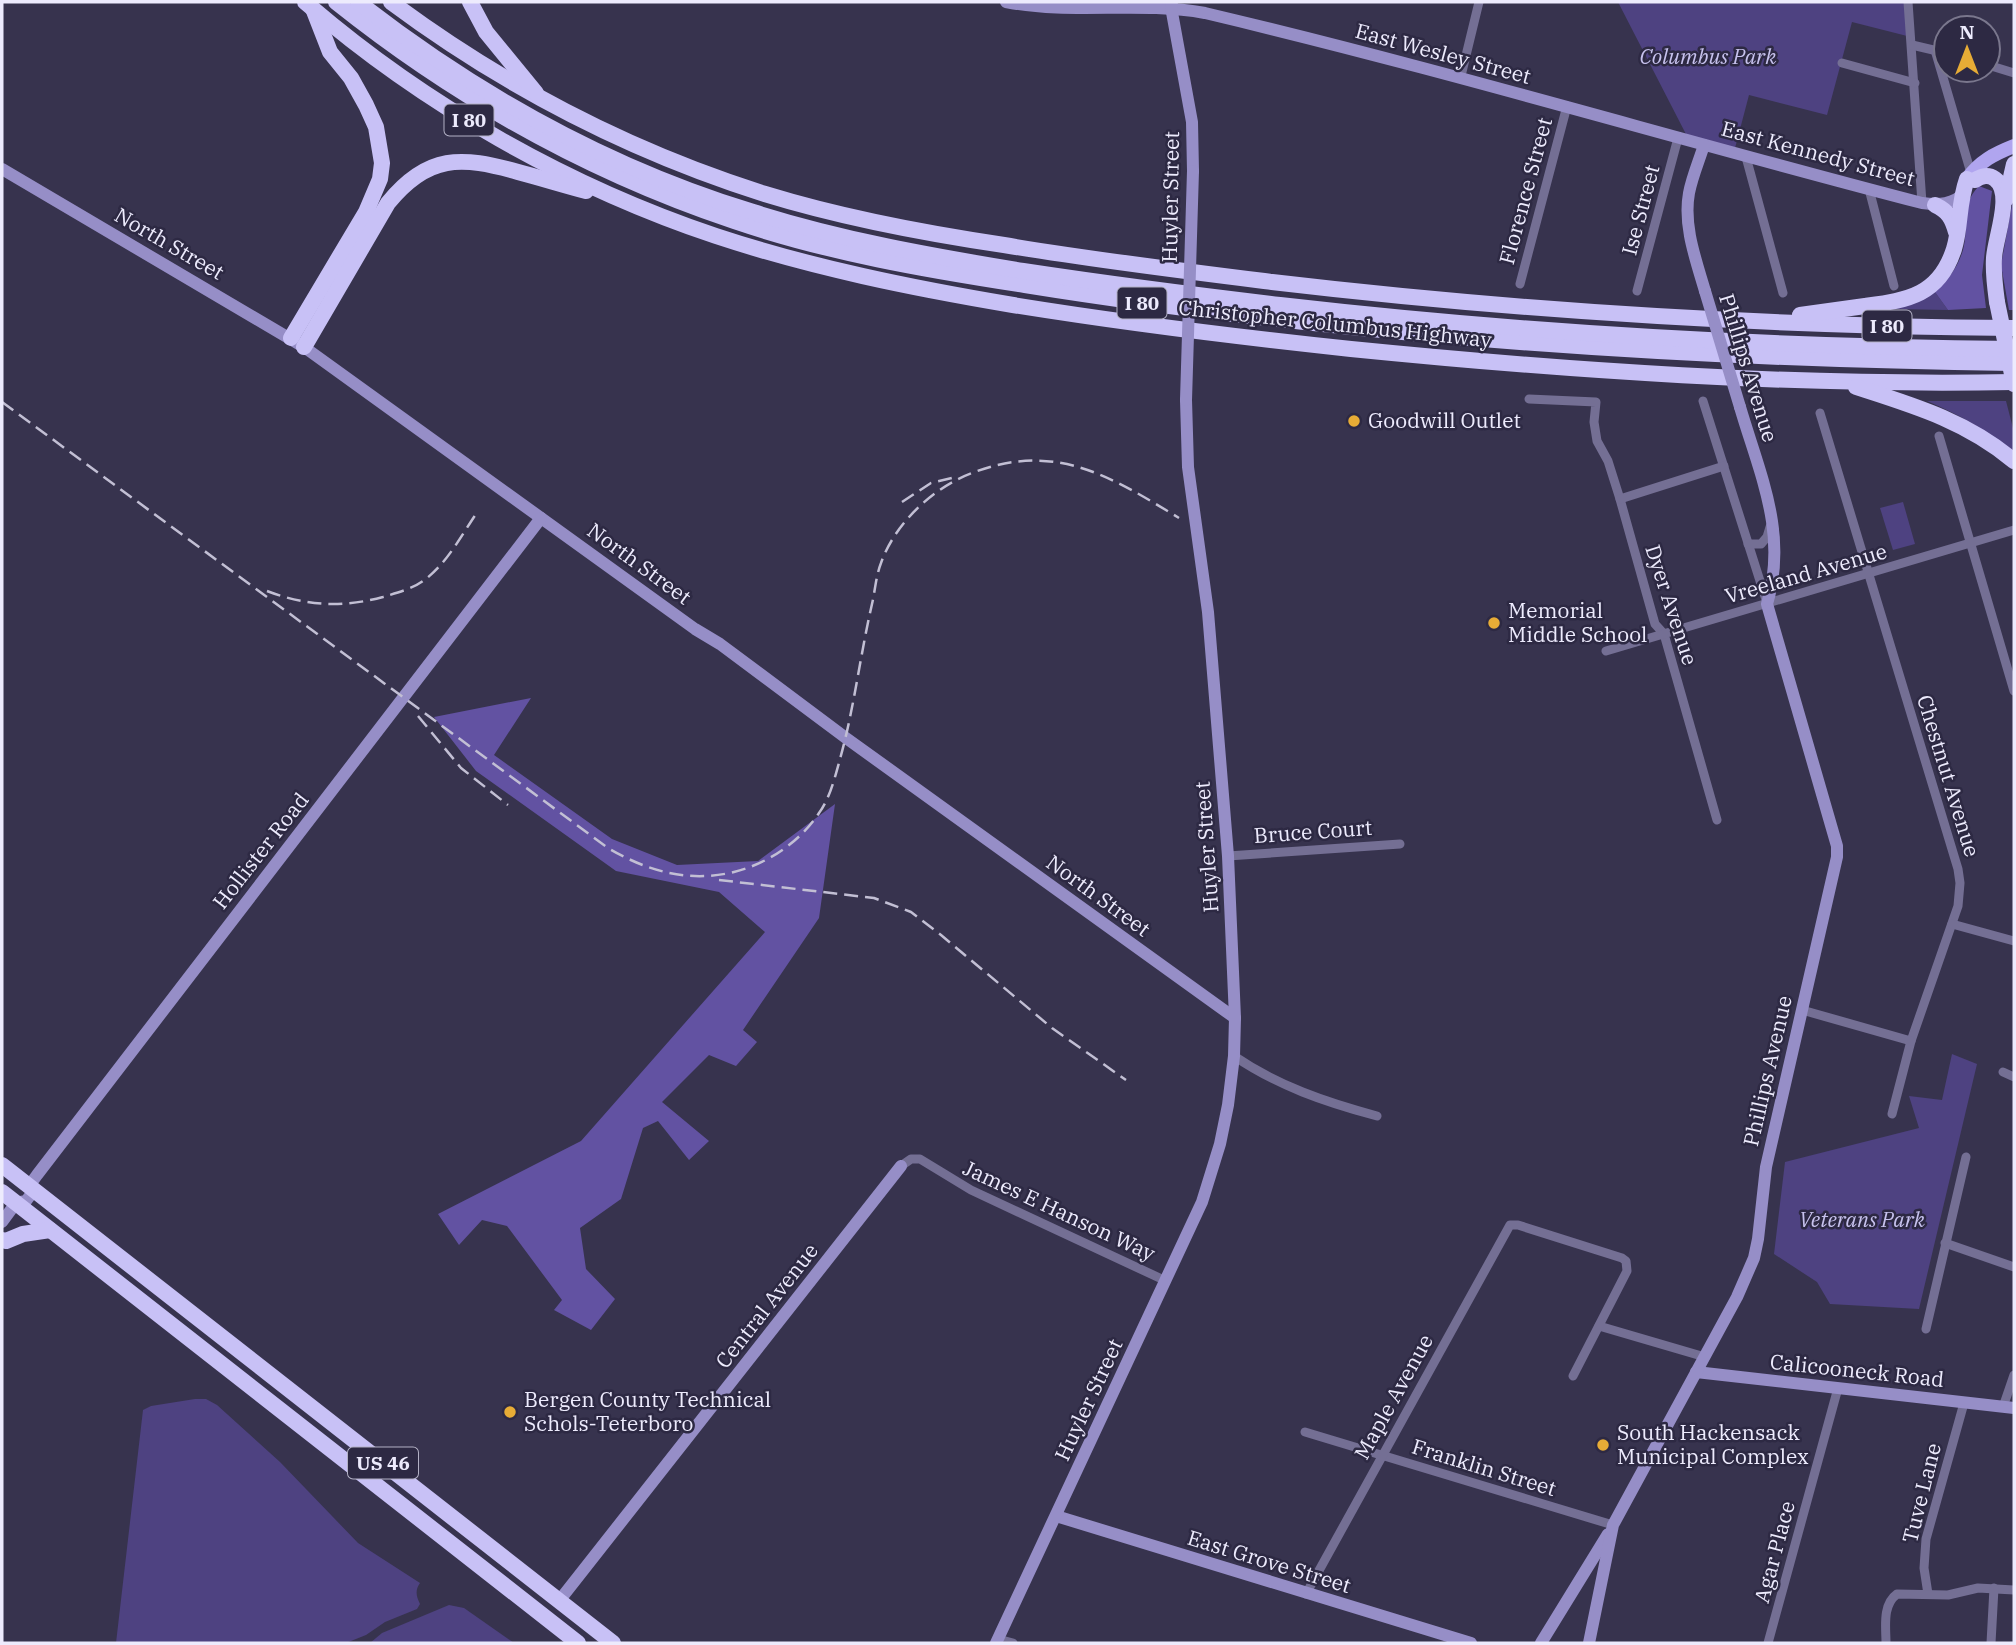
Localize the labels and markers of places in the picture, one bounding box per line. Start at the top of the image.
place label: Goodwill Outlet [1368,406,1521,434]
marker: Goodwill Outlet [1346,413,1362,429]
place label: Memorial Middle School [1508,596,1647,648]
marker: Memorial Middle School [1486,615,1502,631]
place label: Bergen County Technical Schols-Teterboro [524,1385,771,1437]
marker: Bergen County Technical Schols-Teterboro [502,1404,518,1420]
place label: South Hackensack Municipal Complex [1617,1418,1809,1470]
marker: South Hackensack Municipal Complex [1595,1437,1611,1453]

